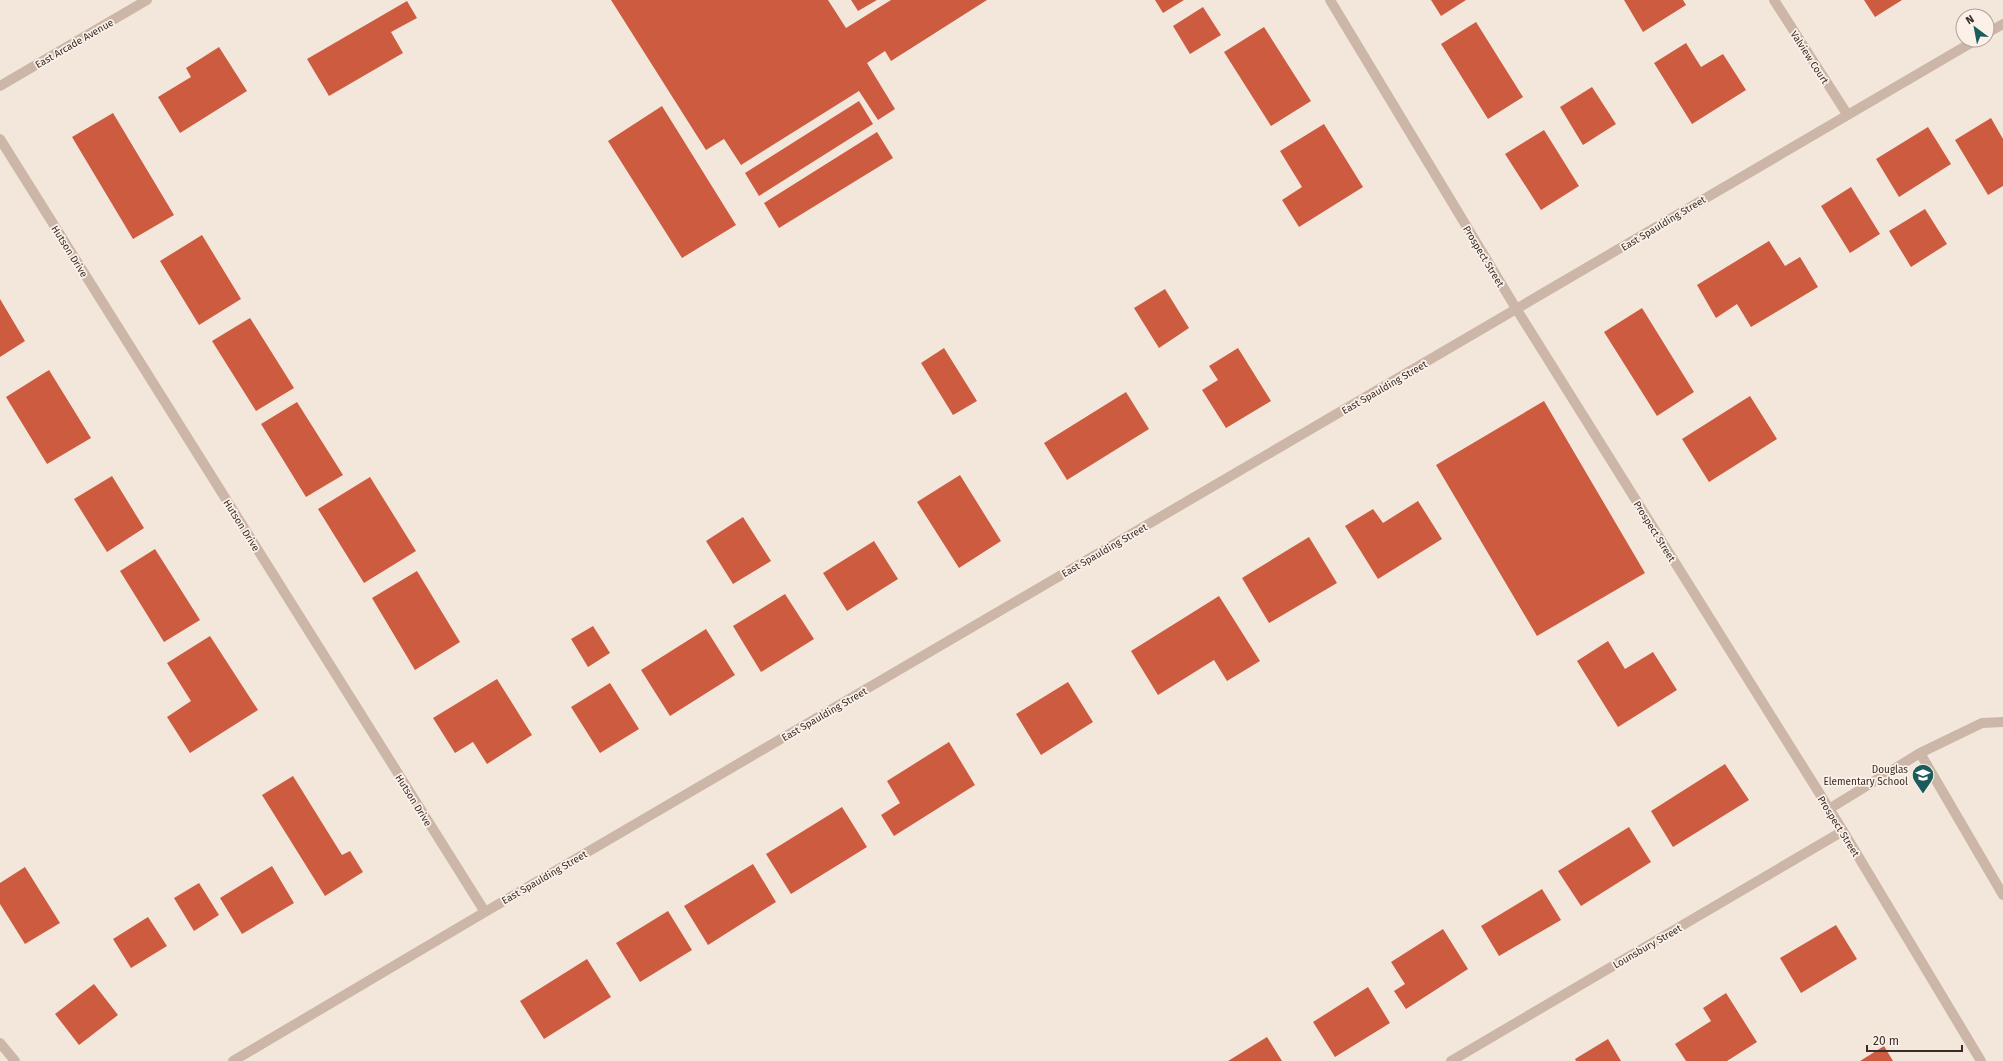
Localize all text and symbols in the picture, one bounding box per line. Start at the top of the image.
north arrow [1955,8,1995,48]
text: N [1963,12,1977,27]
street label: East Arcade Avenue [33,17,116,71]
street label: Valview Court [1788,29,1831,87]
street label: East Spaulding Street [1619,194,1708,254]
street label: Hutson Drive [49,223,90,280]
street label: Prospect Street [1460,224,1506,290]
street label: East Spaulding Street [1340,358,1430,417]
street label: Hutson Drive [221,497,262,554]
street label: Prospect Street [1631,499,1678,564]
street label: East Spaulding Street [1060,521,1150,580]
street label: East Spaulding Street [780,685,870,744]
school or university icon: Douglas Elementary School [1910,762,1936,795]
place label: Douglas Elementary School [1823,764,1908,788]
street label: Hutson Drive [393,772,434,829]
street label: Prospect Street [1815,794,1862,859]
street label: East Spaulding Street [500,848,590,907]
street label: Lounsbury Street [1611,922,1684,971]
scale bar [1867,1027,1962,1053]
text: 20 m [1873,1034,1899,1048]

